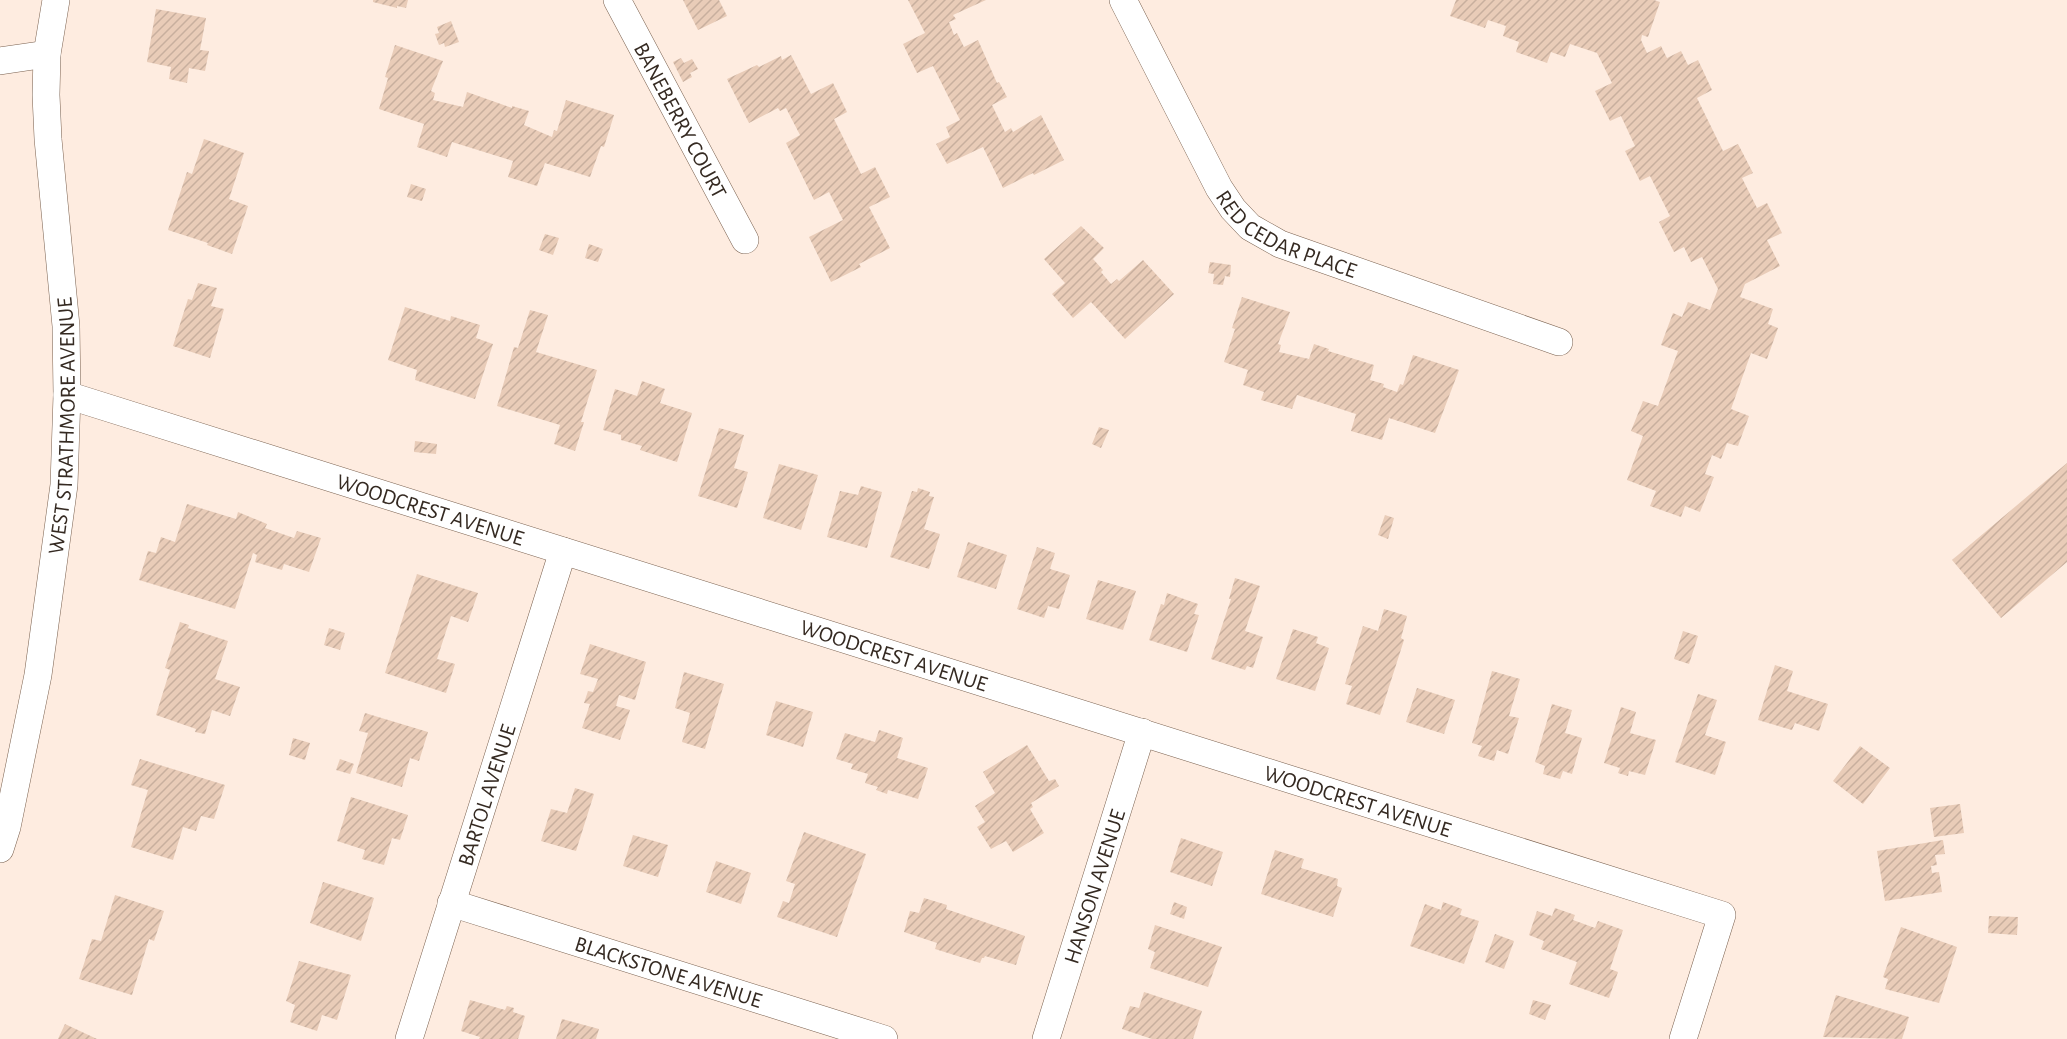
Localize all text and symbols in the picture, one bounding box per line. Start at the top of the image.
street label: BANEBERRY COURT [630,39,731,202]
street label: RED CEDAR PLACE [1212,186,1360,282]
street label: WEST STRATHMORE AVENUE [45,296,79,556]
street label: WOODCREST AVENUE [334,470,527,550]
street label: WOODCREST AVENUE [798,616,990,696]
street label: BARTOL AVENUE [454,721,520,869]
street label: WOODCREST AVENUE [1261,762,1454,841]
street label: HANSON AVENUE [1060,806,1129,966]
street label: BLACKSTONE AVENUE [572,933,765,1012]

